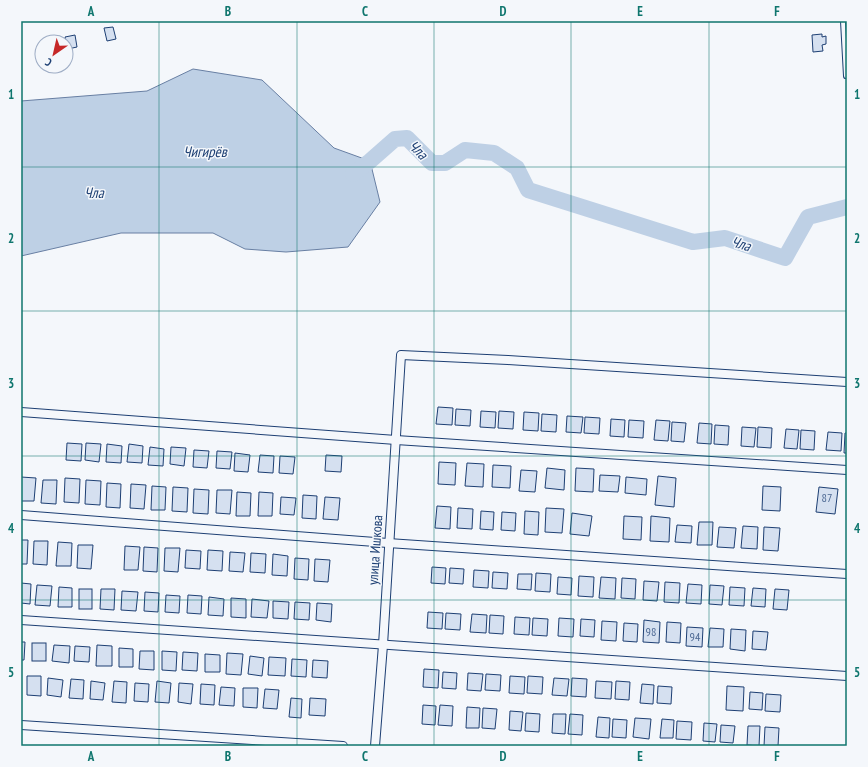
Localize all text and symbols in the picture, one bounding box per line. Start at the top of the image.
text: A [87,3,95,20]
text: B [225,3,231,20]
text: C [362,3,368,20]
text: D [500,3,507,20]
text: E [637,3,643,20]
text: F [774,3,780,20]
north arrow [34,34,74,74]
text: С [42,55,54,70]
text: 1 [8,86,14,103]
text: 1 [854,86,860,103]
water label: Чла [405,136,433,164]
water label: Чигирёв [183,142,228,161]
water label: Чла [84,183,105,202]
text: 2 [8,230,14,247]
text: 2 [854,230,860,247]
water label: Чла [729,232,754,256]
text: 3 [8,375,14,392]
text: 3 [854,375,860,392]
house number: 87 [822,490,832,505]
street label: улица Ишкова [364,514,386,586]
text: 4 [8,520,15,537]
text: 4 [854,520,861,537]
house number: 98 [646,624,656,639]
house number: 94 [690,629,701,644]
text: 5 [8,664,14,681]
text: 5 [854,664,860,681]
text: A [87,748,95,765]
text: B [225,748,231,765]
text: C [362,748,368,765]
text: D [500,748,507,765]
text: E [637,748,643,765]
text: F [774,748,780,765]

